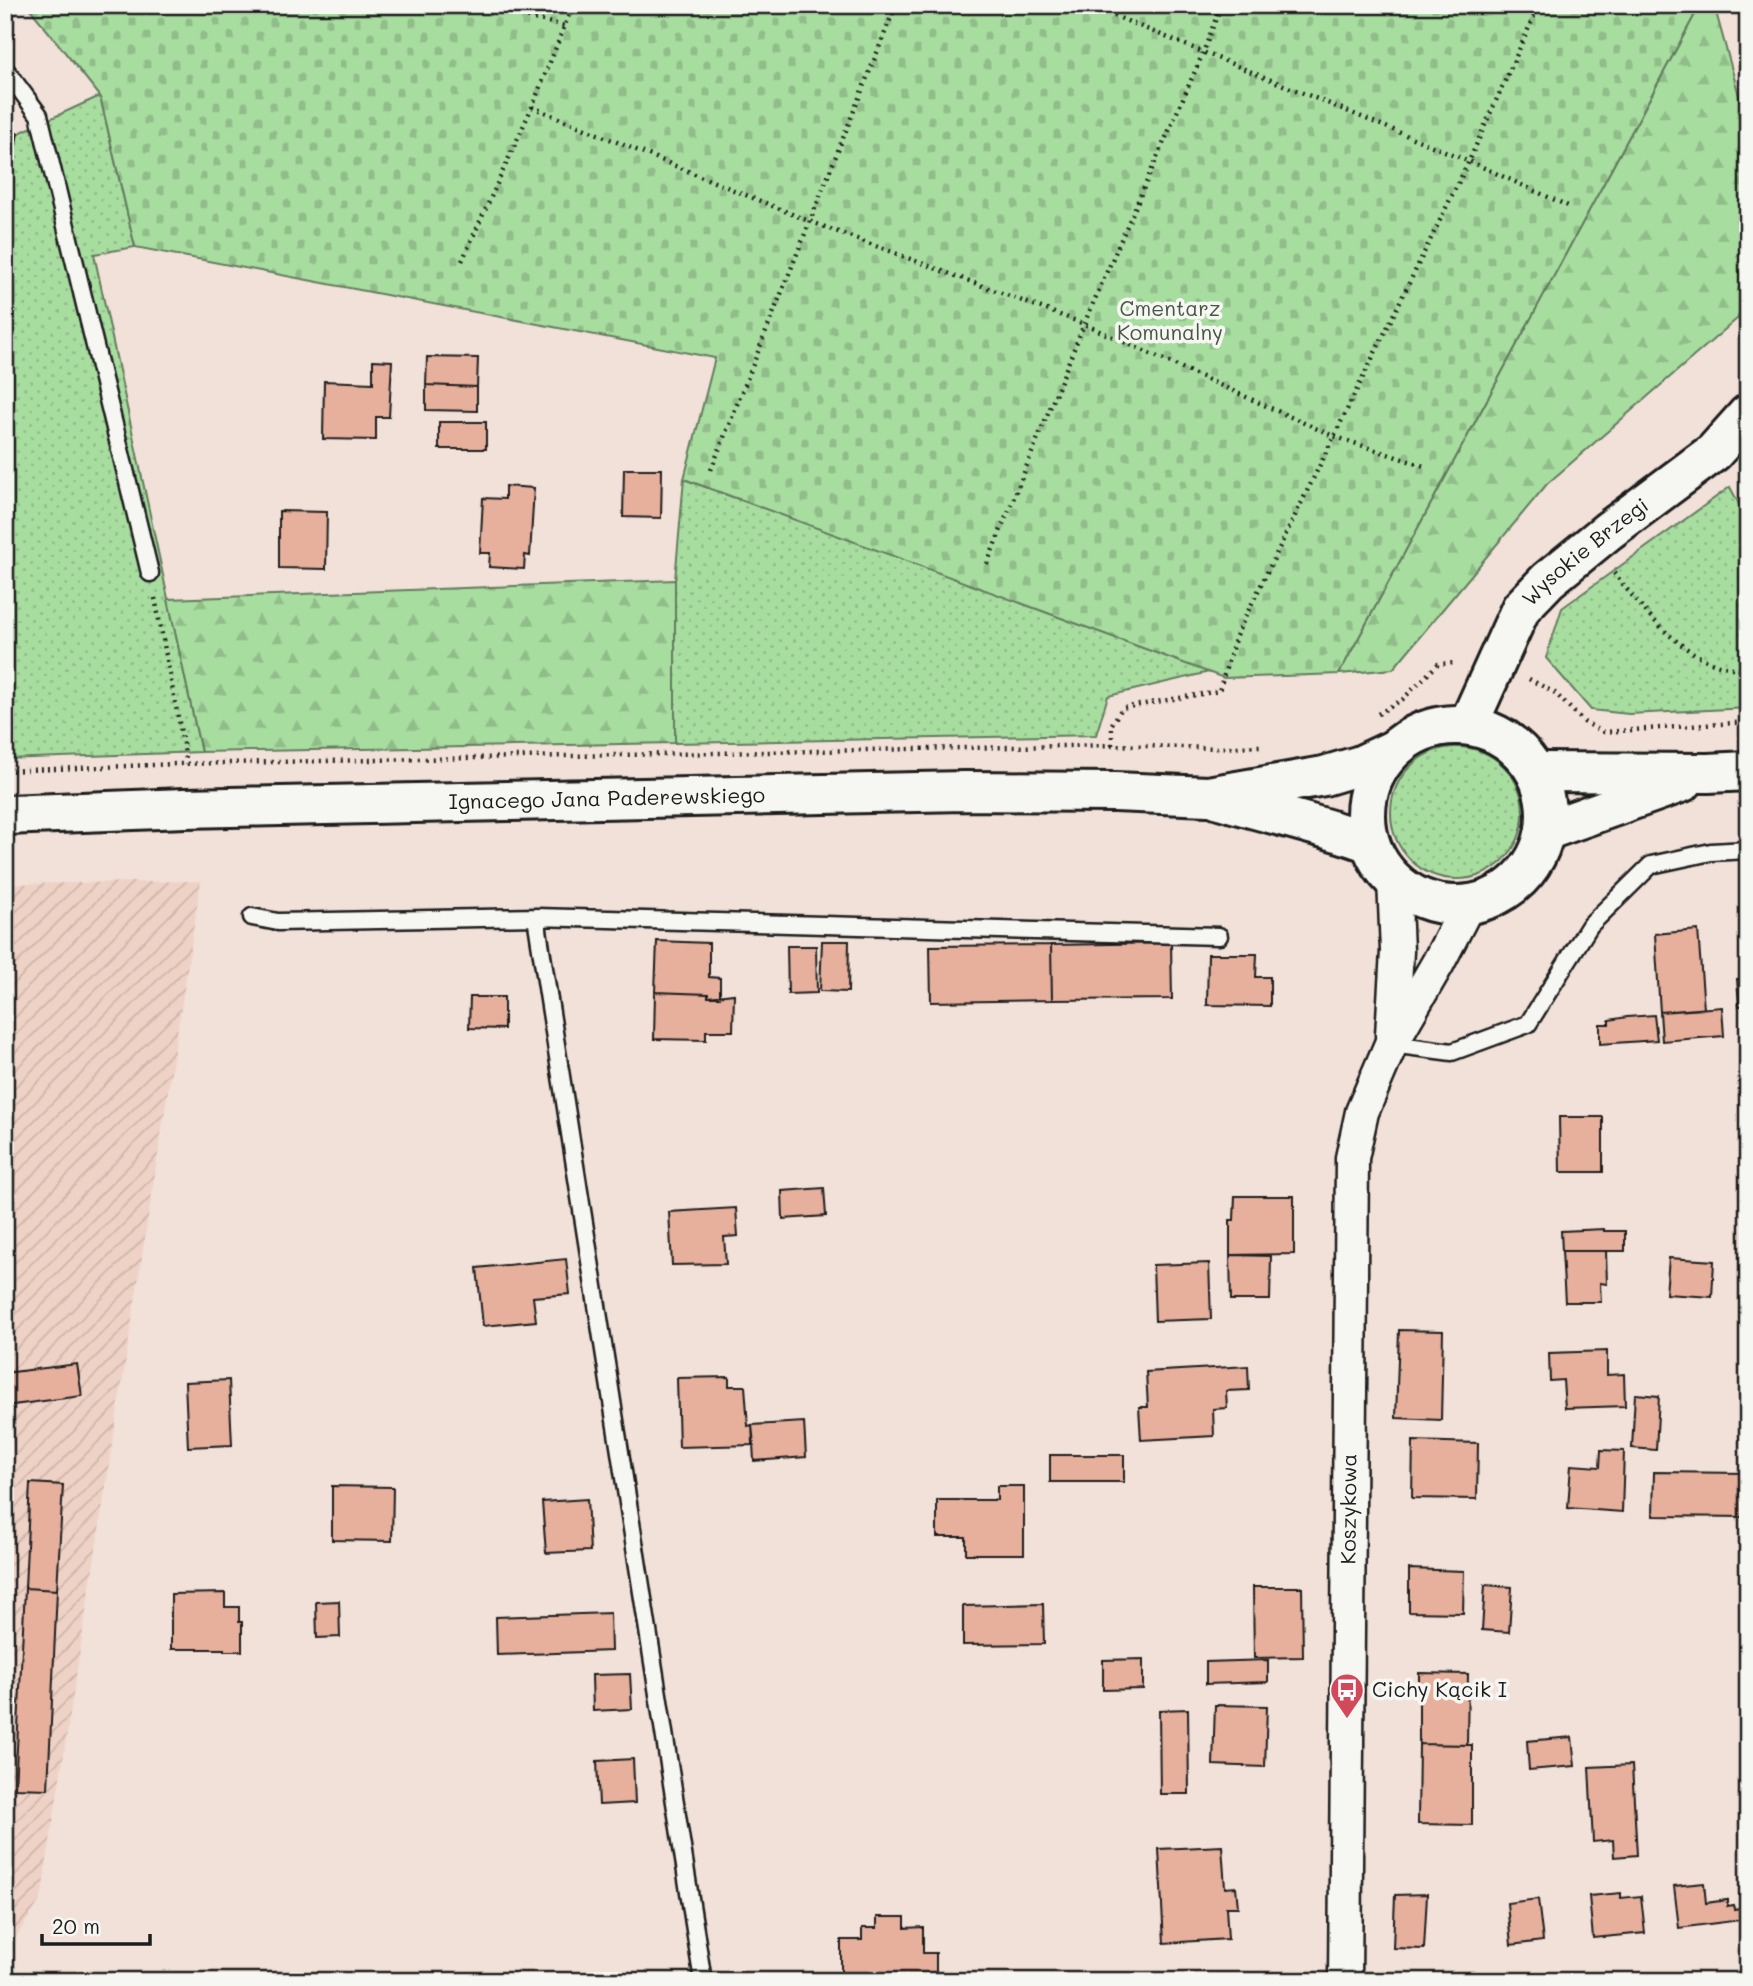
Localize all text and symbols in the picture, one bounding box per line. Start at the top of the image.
park label: Cmentarz Komunalny [1117,294,1223,345]
street label: Wysokie Brzegi [1515,491,1653,611]
street label: Ignacego Jana Paderewskiego [448,780,765,814]
street label: Koszykowa [1334,1453,1361,1565]
bus stop icon: Cichy Kącik I [1328,1671,1366,1720]
place label: Cichy Kącik I [1372,1675,1507,1702]
scale bar [42,1902,150,1946]
text: 20 m [52,1912,100,1939]

